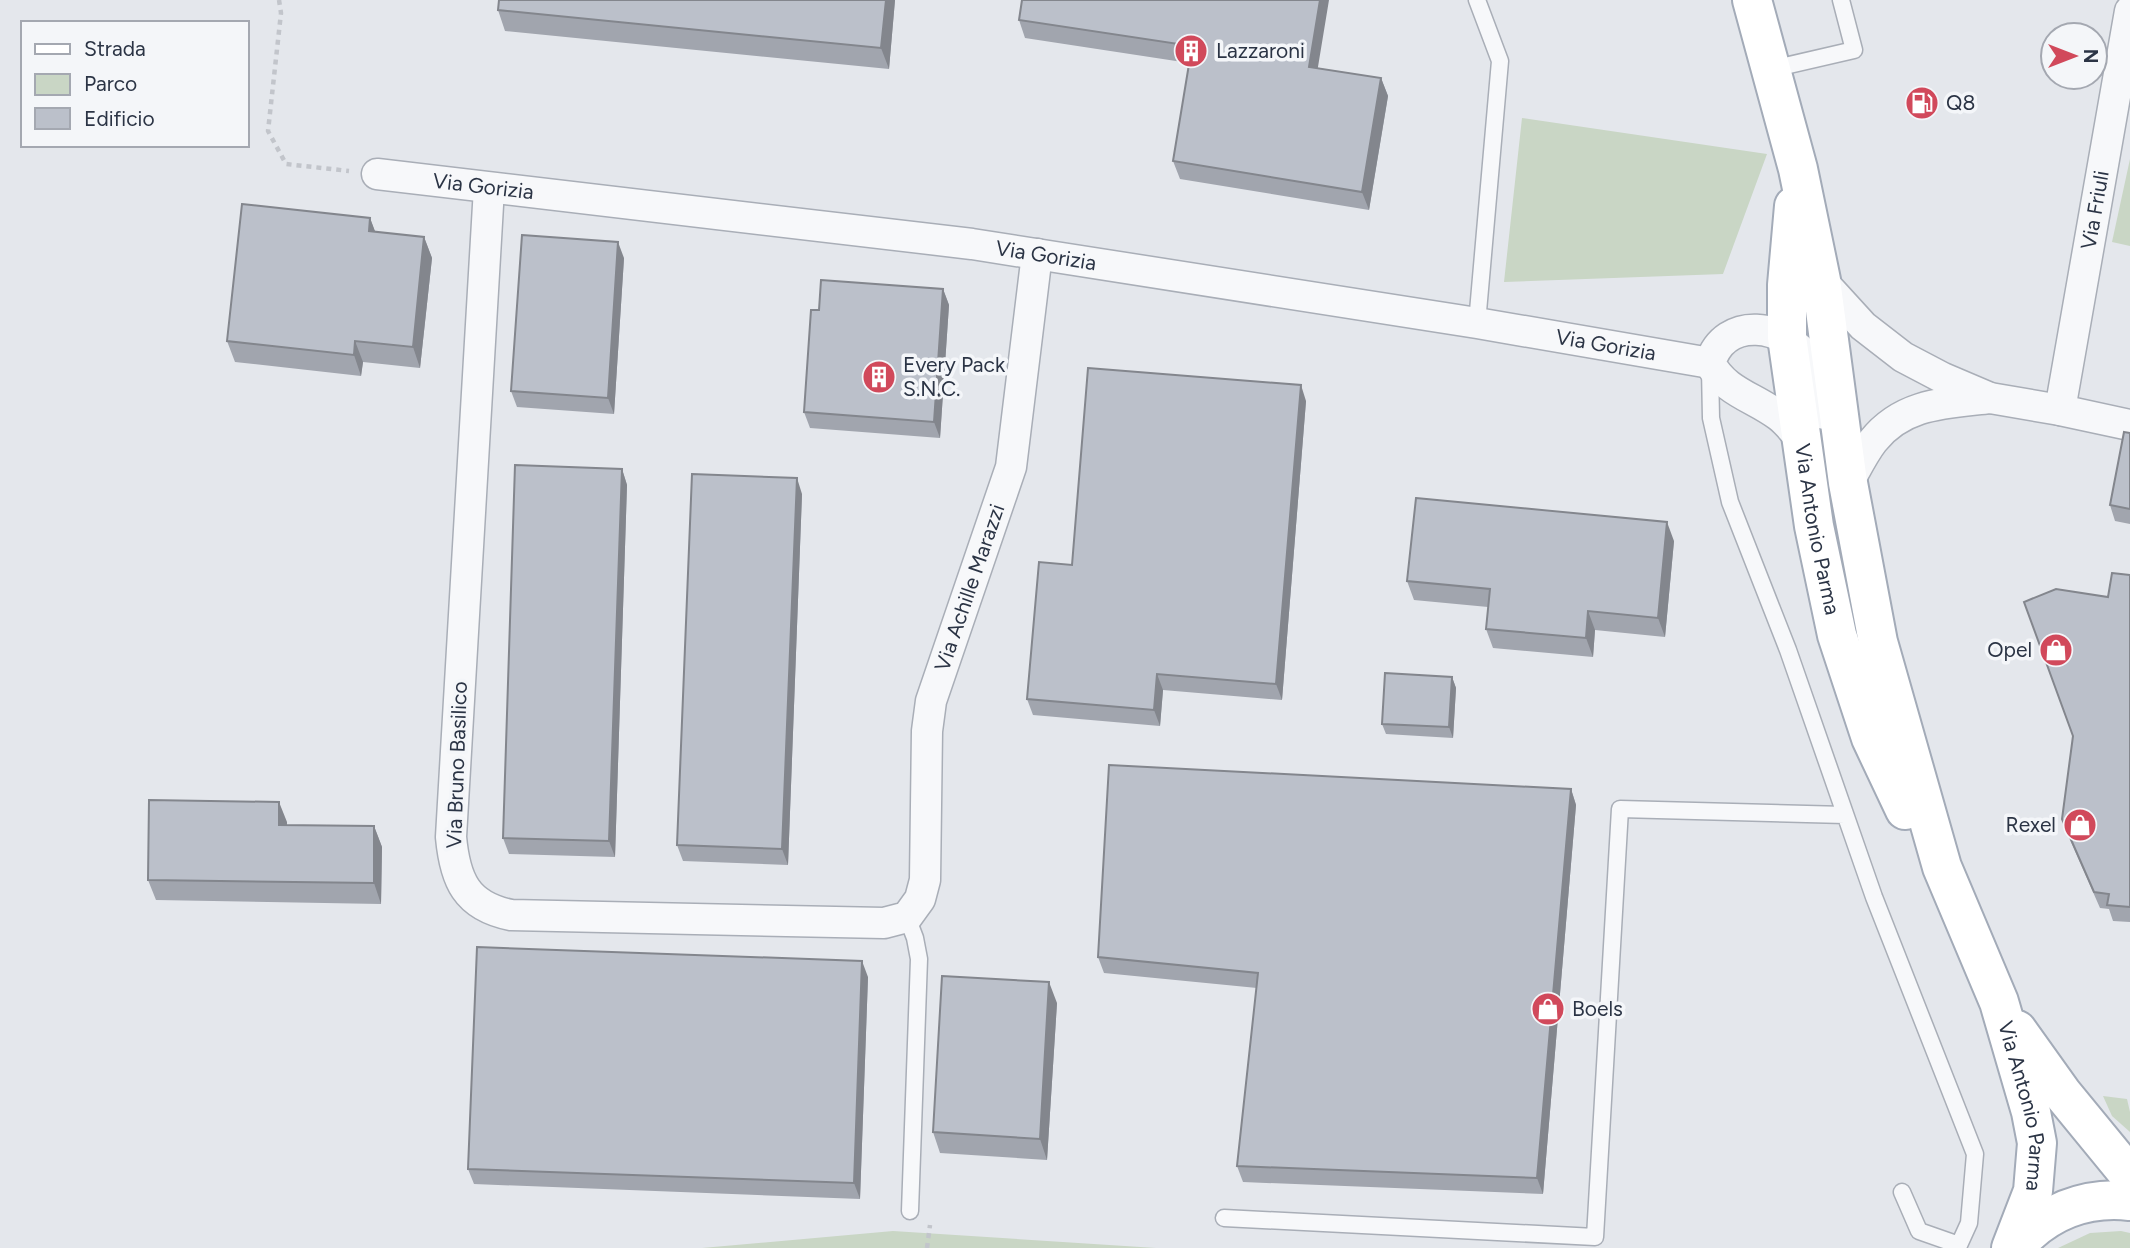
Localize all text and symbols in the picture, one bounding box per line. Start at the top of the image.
legend [21,21,248,147]
north arrow [2039,21,2109,91]
building icon: Lazzaroni [1172,32,1210,70]
text: Strada [84,36,146,61]
place label: Lazzaroni [1216,38,1305,63]
text: N [2079,49,2102,63]
text: Parco [84,71,137,96]
fuel station icon: Q8 [1903,84,1941,122]
place label: Q8 [1946,90,1975,115]
text: Edificio [84,106,155,131]
street label: Via Gorizia [432,168,535,204]
street label: Via Friuli [2075,169,2114,251]
street label: Via Gorizia [994,235,1098,275]
street label: Via Gorizia [1554,324,1658,366]
place label: Every Pack S.N.C. [903,352,1006,401]
building icon: Every Pack S.N.C. [860,358,898,396]
street label: Via Antonio Parma [1790,442,1845,617]
street label: Via Achille Marazzi [929,501,1009,674]
shop icon: Opel [2037,631,2075,669]
place label: Opel [1987,637,2032,662]
street label: Via Bruno Basilico [441,681,472,849]
shop icon: Rexel [2061,806,2099,844]
place label: Rexel [2006,812,2056,837]
shop icon: Boels [1529,990,1567,1028]
place label: Boels [1572,996,1623,1021]
street label: Via Antonio Parma [1993,1018,2050,1192]

